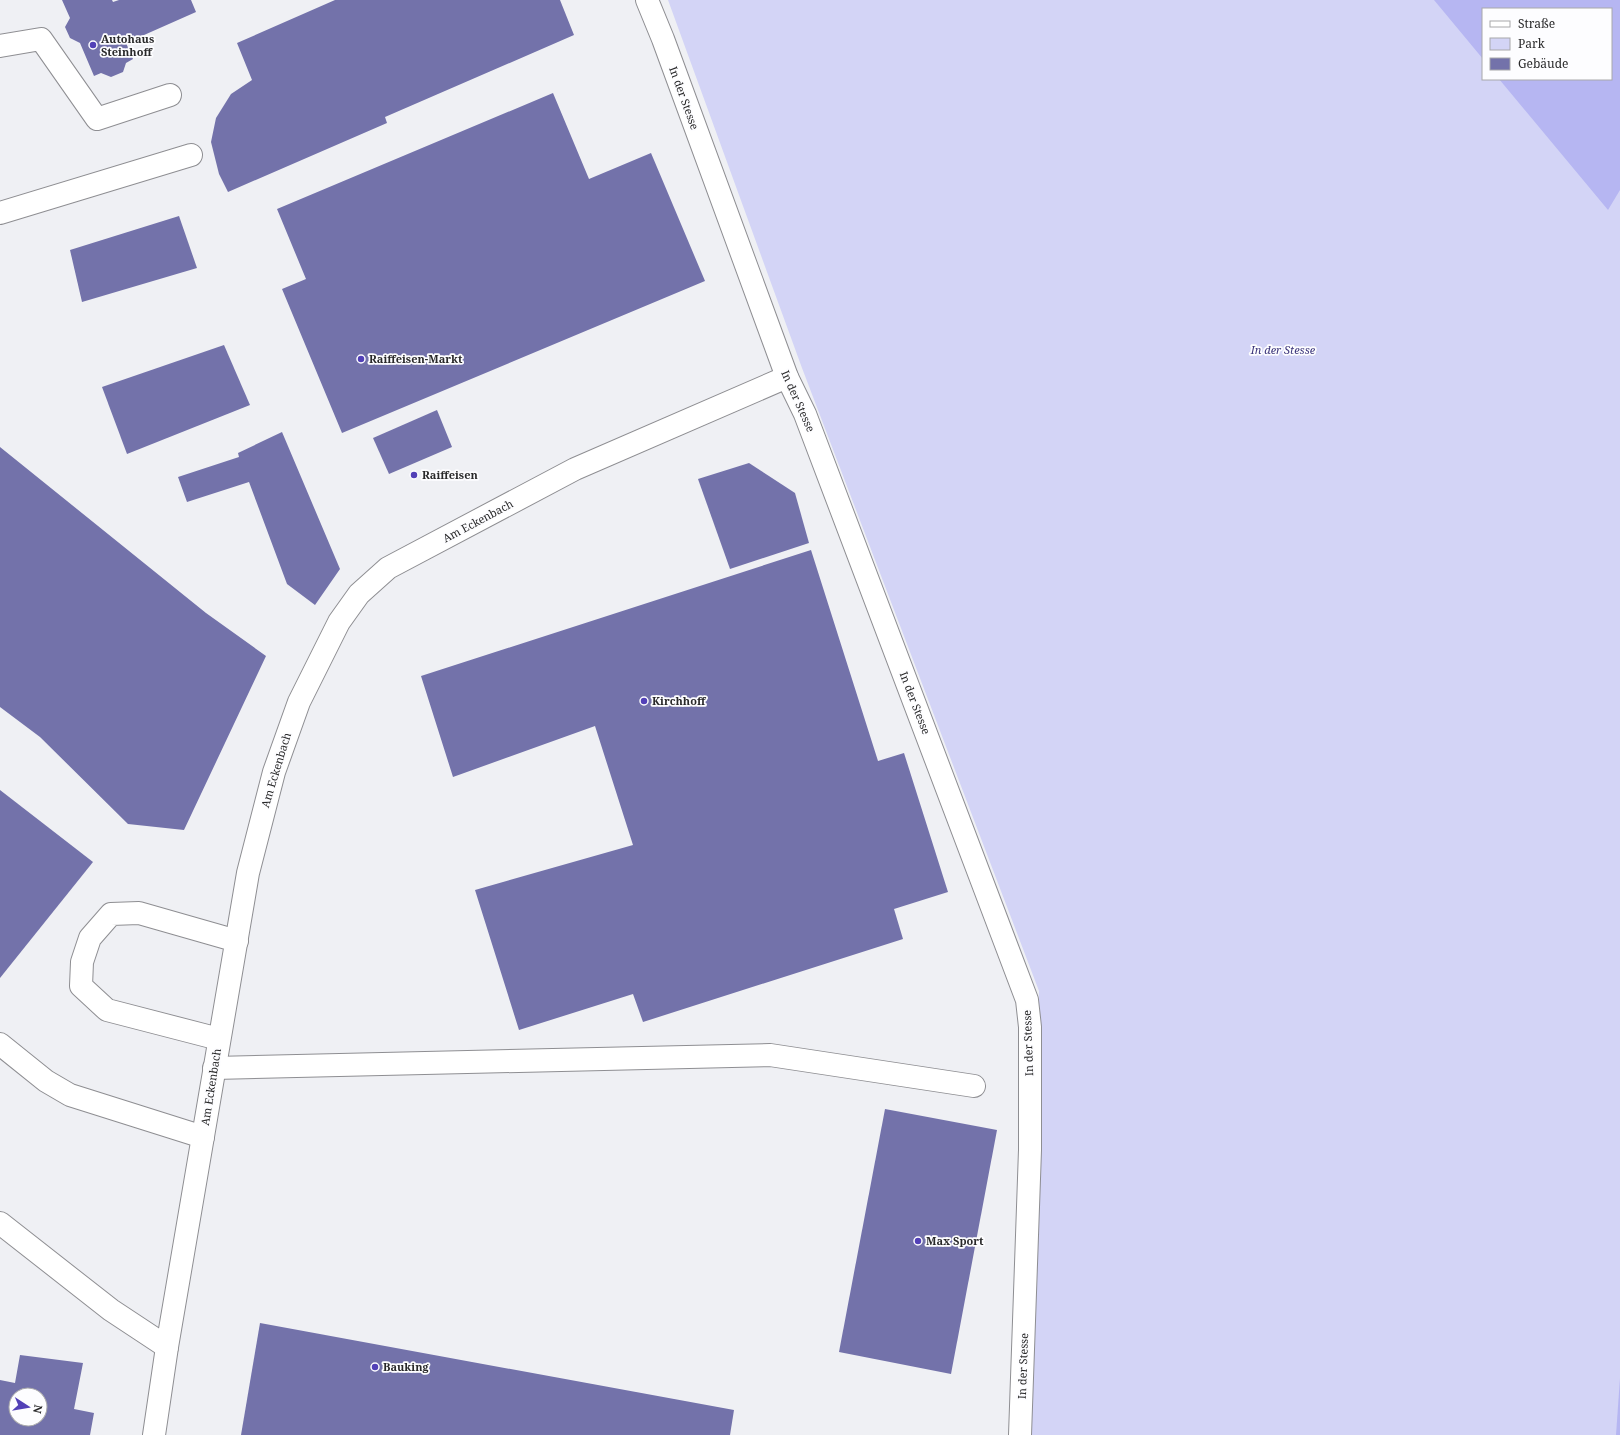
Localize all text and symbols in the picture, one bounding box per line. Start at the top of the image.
legend [1482,8,1612,80]
text: Straße [1518,15,1555,32]
place label: Autohaus Steinhoff [101,31,154,59]
text: Park [1518,35,1546,52]
marker: Autohaus Steinhoff [88,40,98,50]
text: Gebäude [1518,55,1569,72]
street label: In der Stesse [666,64,703,132]
park label: In der Stesse [1250,342,1316,357]
place label: Raiffeisen-Markt [369,351,463,366]
marker: Raiffeisen-Markt [356,354,366,364]
street label: In der Stesse [778,367,819,434]
place label: Raiffeisen [422,467,478,482]
marker: Raiffeisen [409,470,419,480]
street label: Am Eckenbach [440,496,516,545]
street label: In der Stesse [897,669,934,737]
place label: Kirchhoff [652,693,707,708]
marker: Kirchhoff [639,696,649,706]
street label: Am Eckenbach [257,730,294,809]
street label: In der Stesse [1019,1010,1036,1076]
street label: Am Eckenbach [197,1047,224,1127]
place label: Max Sport [926,1233,984,1248]
marker: Max Sport [913,1236,923,1246]
street label: In der Stesse [1014,1333,1031,1399]
place label: Bauking [383,1359,430,1374]
marker: Bauking [370,1362,380,1372]
north arrow [8,1387,48,1427]
text: N [30,1403,47,1415]

